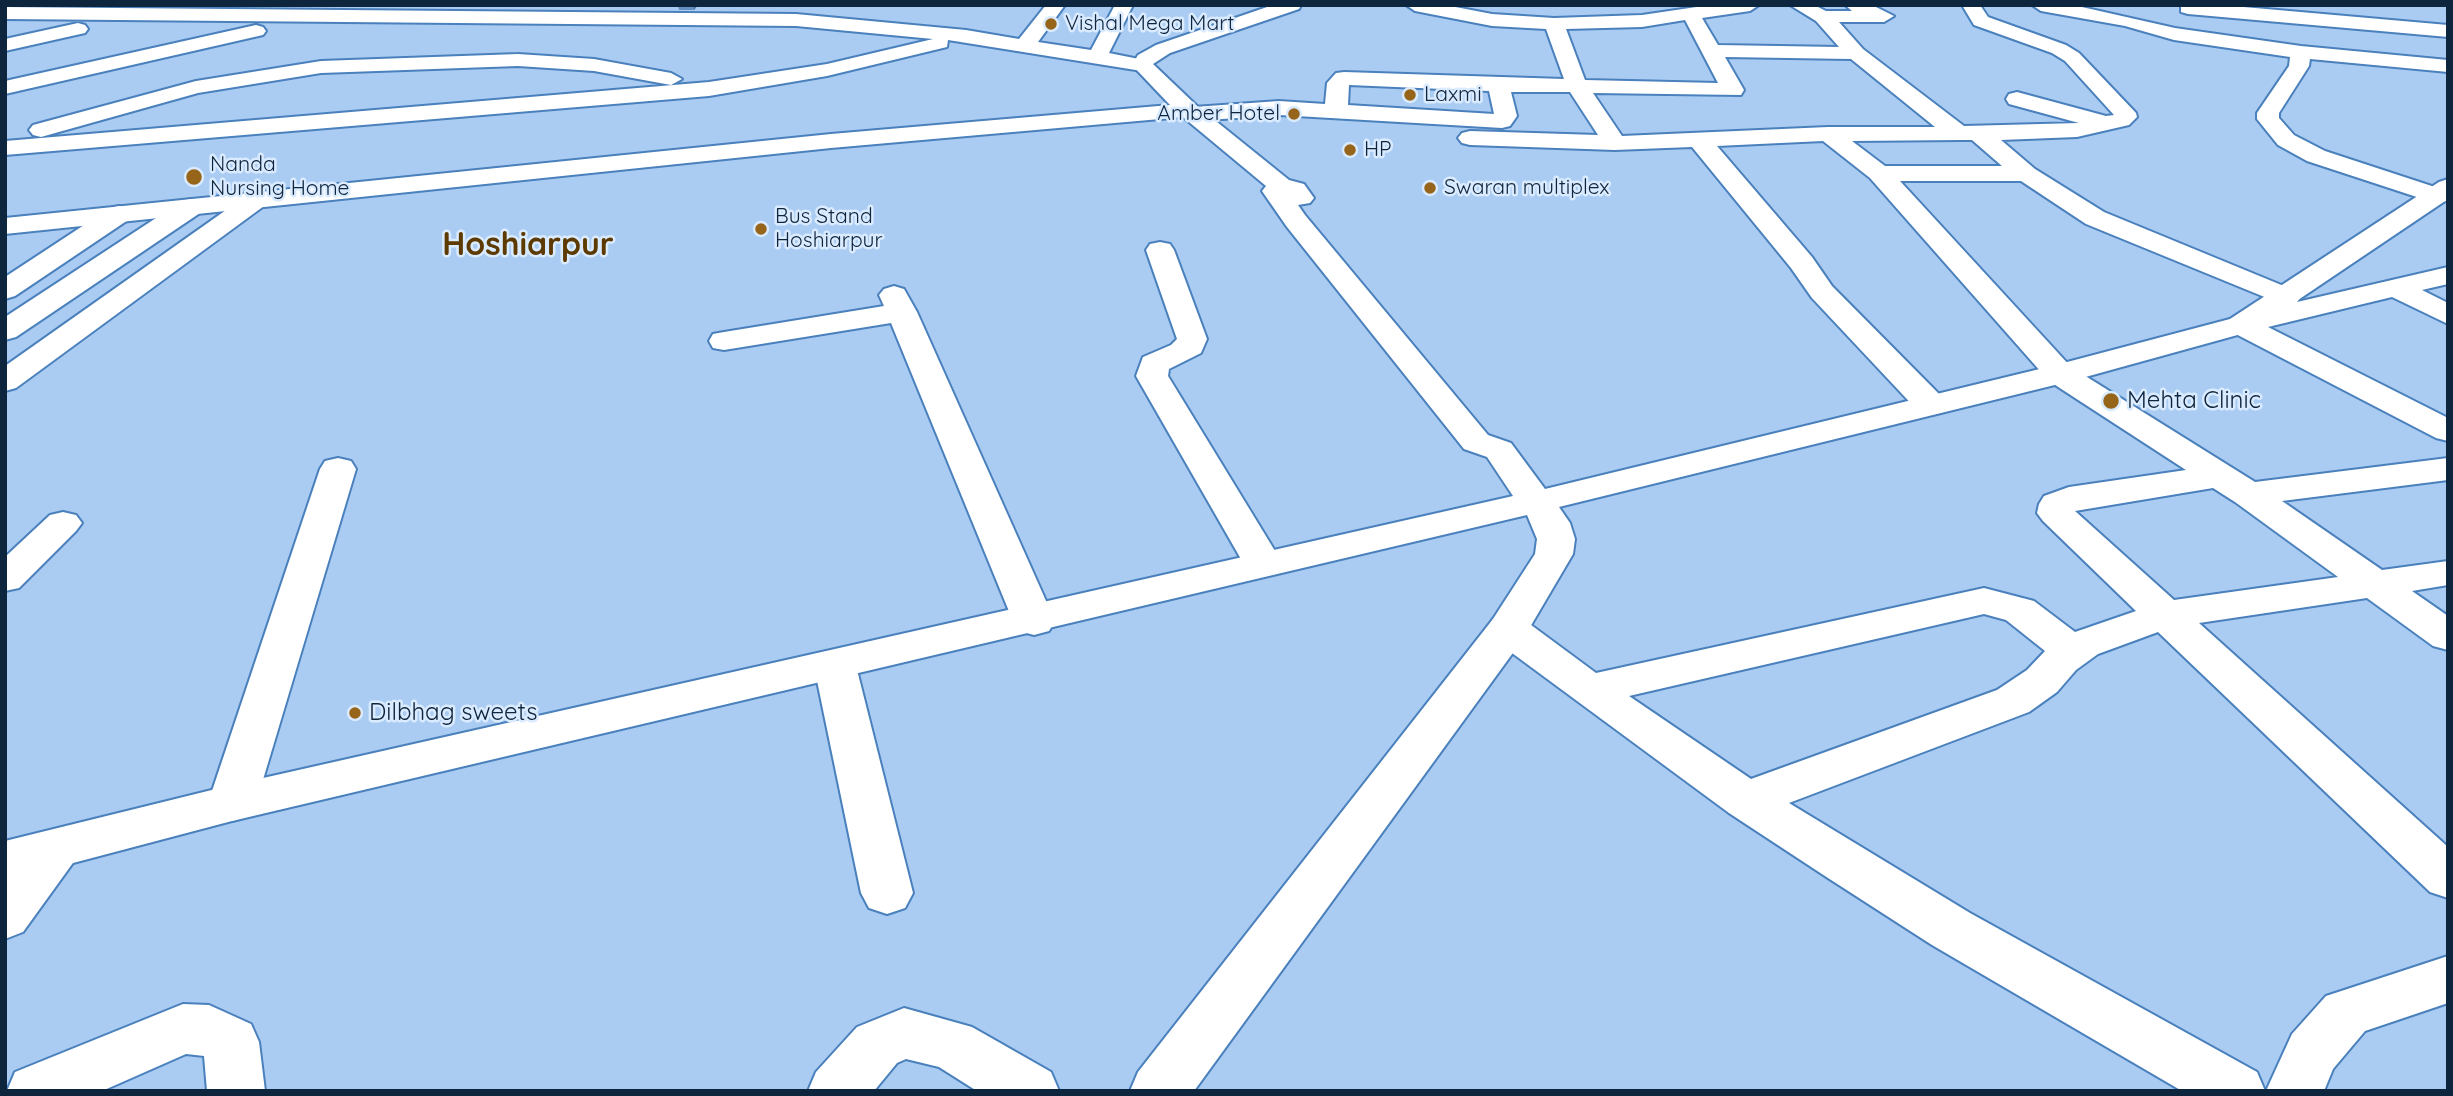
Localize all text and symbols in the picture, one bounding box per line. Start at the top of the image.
place label: Vishal Mega Mart [1065,11,1234,37]
marker: Vishal Mega Mart [1043,16,1059,32]
place label: Laxmi [1424,82,1482,108]
marker: Laxmi [1402,87,1418,103]
place label: Amber Hotel [1157,101,1280,127]
marker: Amber Hotel [1286,106,1302,122]
place label: HP [1364,137,1392,163]
marker: HP [1342,142,1358,158]
place label: Nanda Nursing Home [210,152,349,202]
marker: Nanda Nursing Home [184,167,204,187]
place label: Swaran multiplex [1444,175,1610,201]
marker: Swaran multiplex [1422,180,1438,196]
place label: Bus Stand Hoshiarpur [775,204,883,254]
marker: Bus Stand Hoshiarpur [753,221,769,237]
district label: Hoshiarpur [442,226,614,264]
place label: Mehta Clinic [2127,387,2261,415]
marker: Mehta Clinic [2101,391,2121,411]
place label: Dilbhag sweets [369,699,537,727]
marker: Dilbhag sweets [347,705,363,721]

